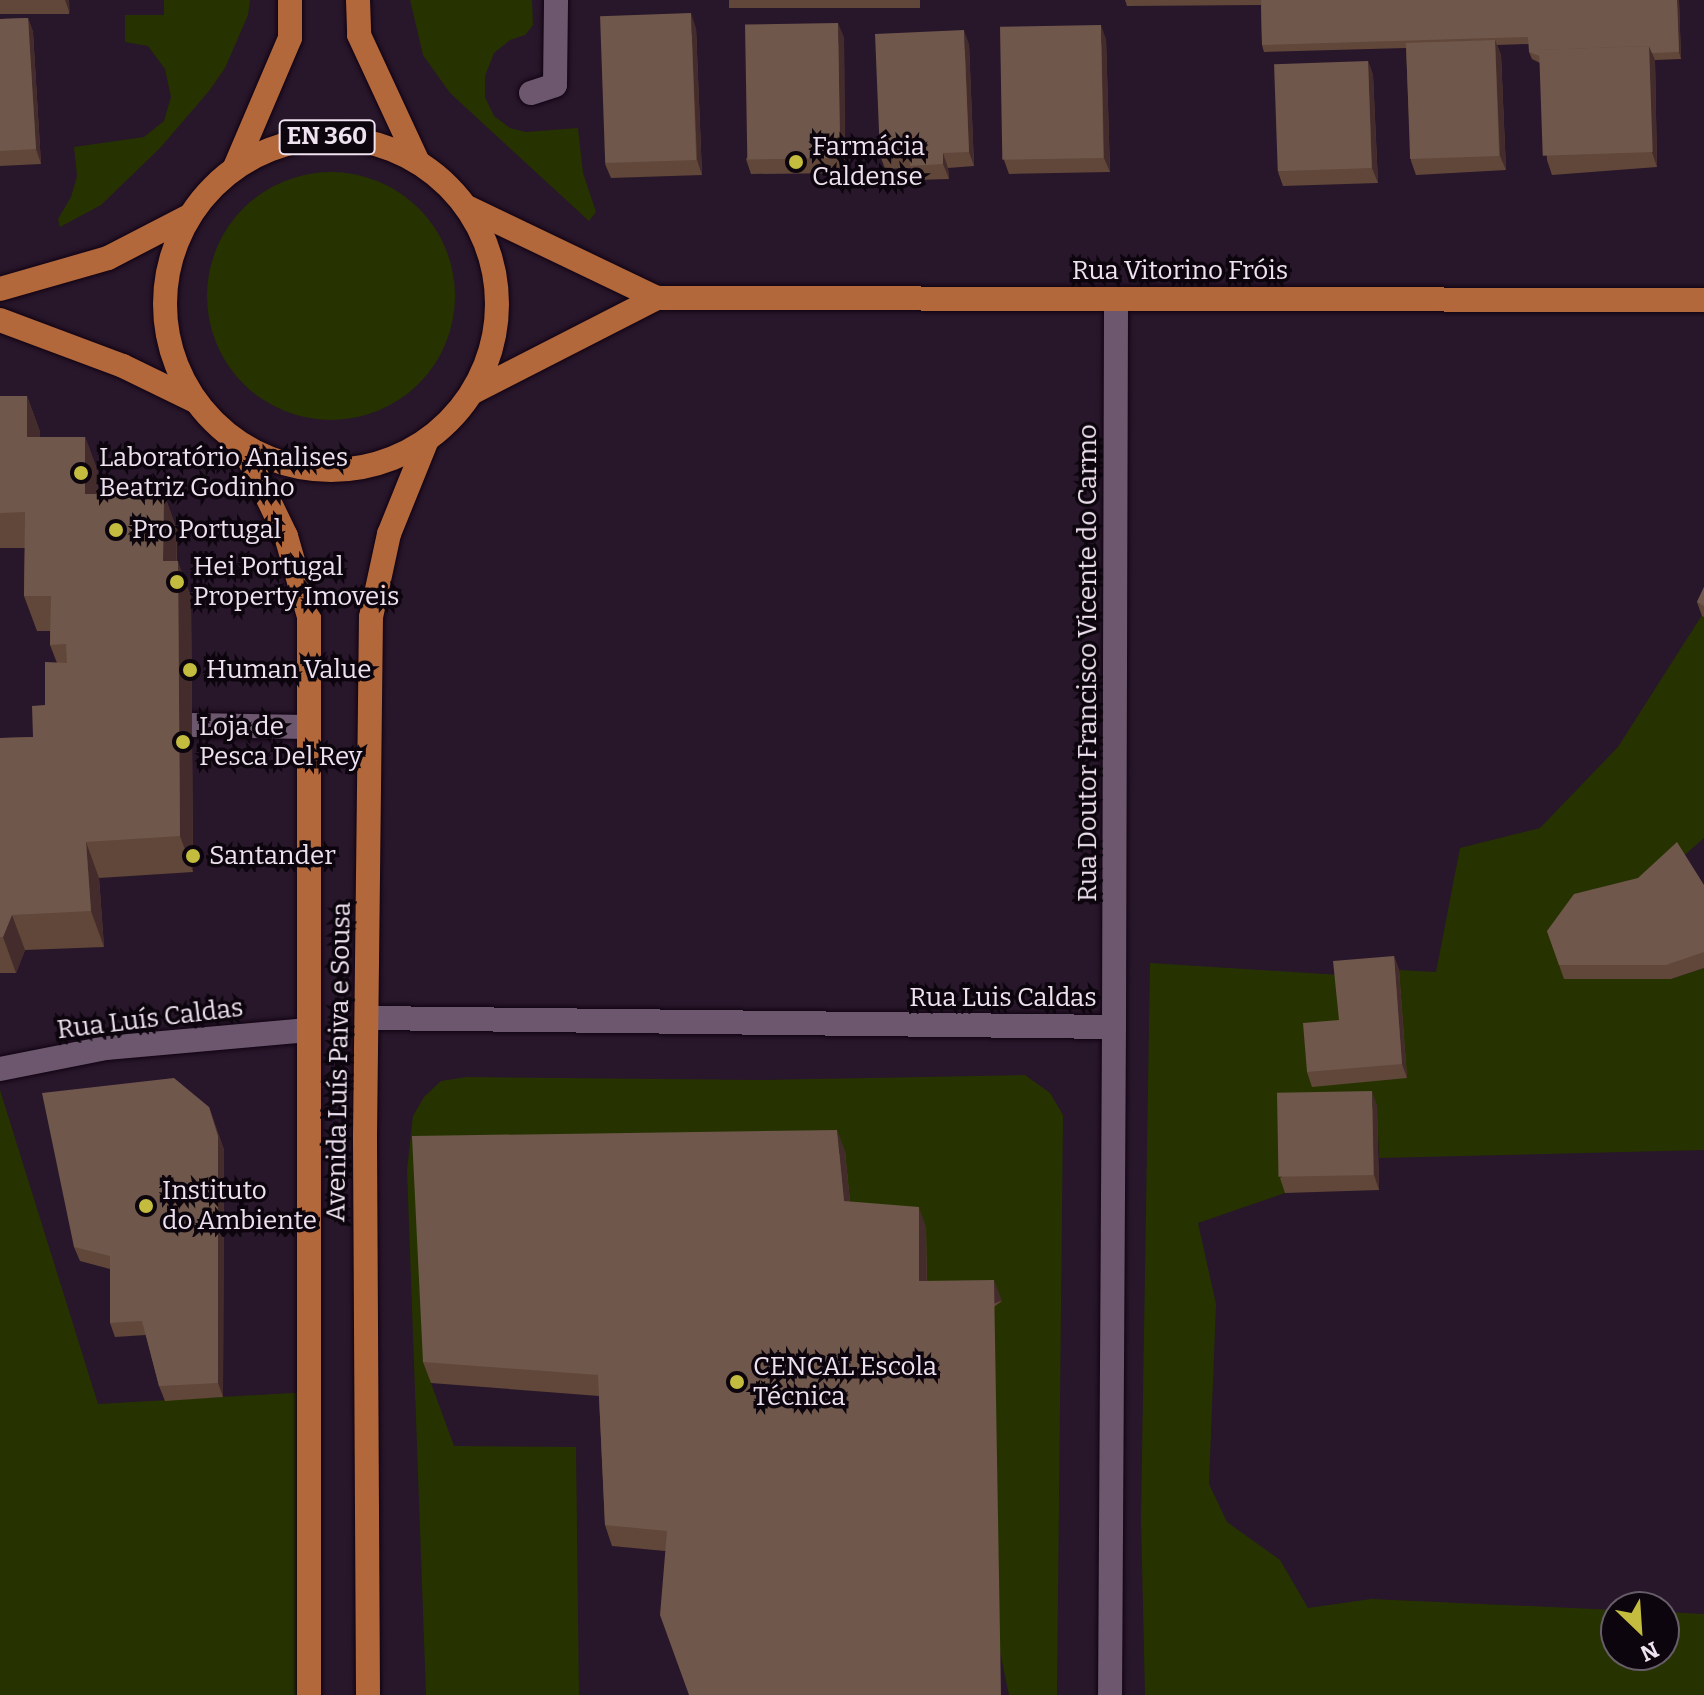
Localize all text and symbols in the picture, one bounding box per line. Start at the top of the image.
road number: EN 360 [277,117,377,157]
place label: Farmácia Caldense [812,131,925,192]
marker: Farmácia Caldense [787,153,805,171]
street label: Rua Vitorino Fróis [1072,255,1288,287]
street label: Rua Doutor Francisco Vicente do Carmo [1072,424,1104,902]
place label: Laboratório Analises Beatriz Godinho [99,442,348,504]
marker: Laboratório Analises Beatriz Godinho [70,462,92,484]
place label: Pro Portugal [132,514,281,546]
marker: Pro Portugal [107,521,125,539]
place label: Hei Portugal Property Imoveis [193,551,399,612]
marker: Hei Portugal Property Imoveis [168,573,186,591]
place label: Human Value [206,654,371,686]
marker: Human Value [181,661,199,679]
place label: Loja de Pesca Del Rey [199,711,362,772]
marker: Loja de Pesca Del Rey [174,733,192,751]
place label: Santander [209,840,336,872]
marker: Santander [184,847,202,865]
street label: Avenida Luís Paiva e Sousa [321,902,357,1222]
street label: Rua Luis Caldas [909,982,1097,1014]
street label: Rua Luís Caldas [55,992,245,1046]
place label: Instituto do Ambiente [162,1175,317,1236]
marker: Instituto do Ambiente [137,1197,155,1215]
place label: CENCAL Escola Técnica [753,1351,937,1412]
marker: CENCAL Escola Técnica [728,1373,746,1391]
north arrow [1600,1591,1680,1671]
text: N [1636,1636,1663,1667]

